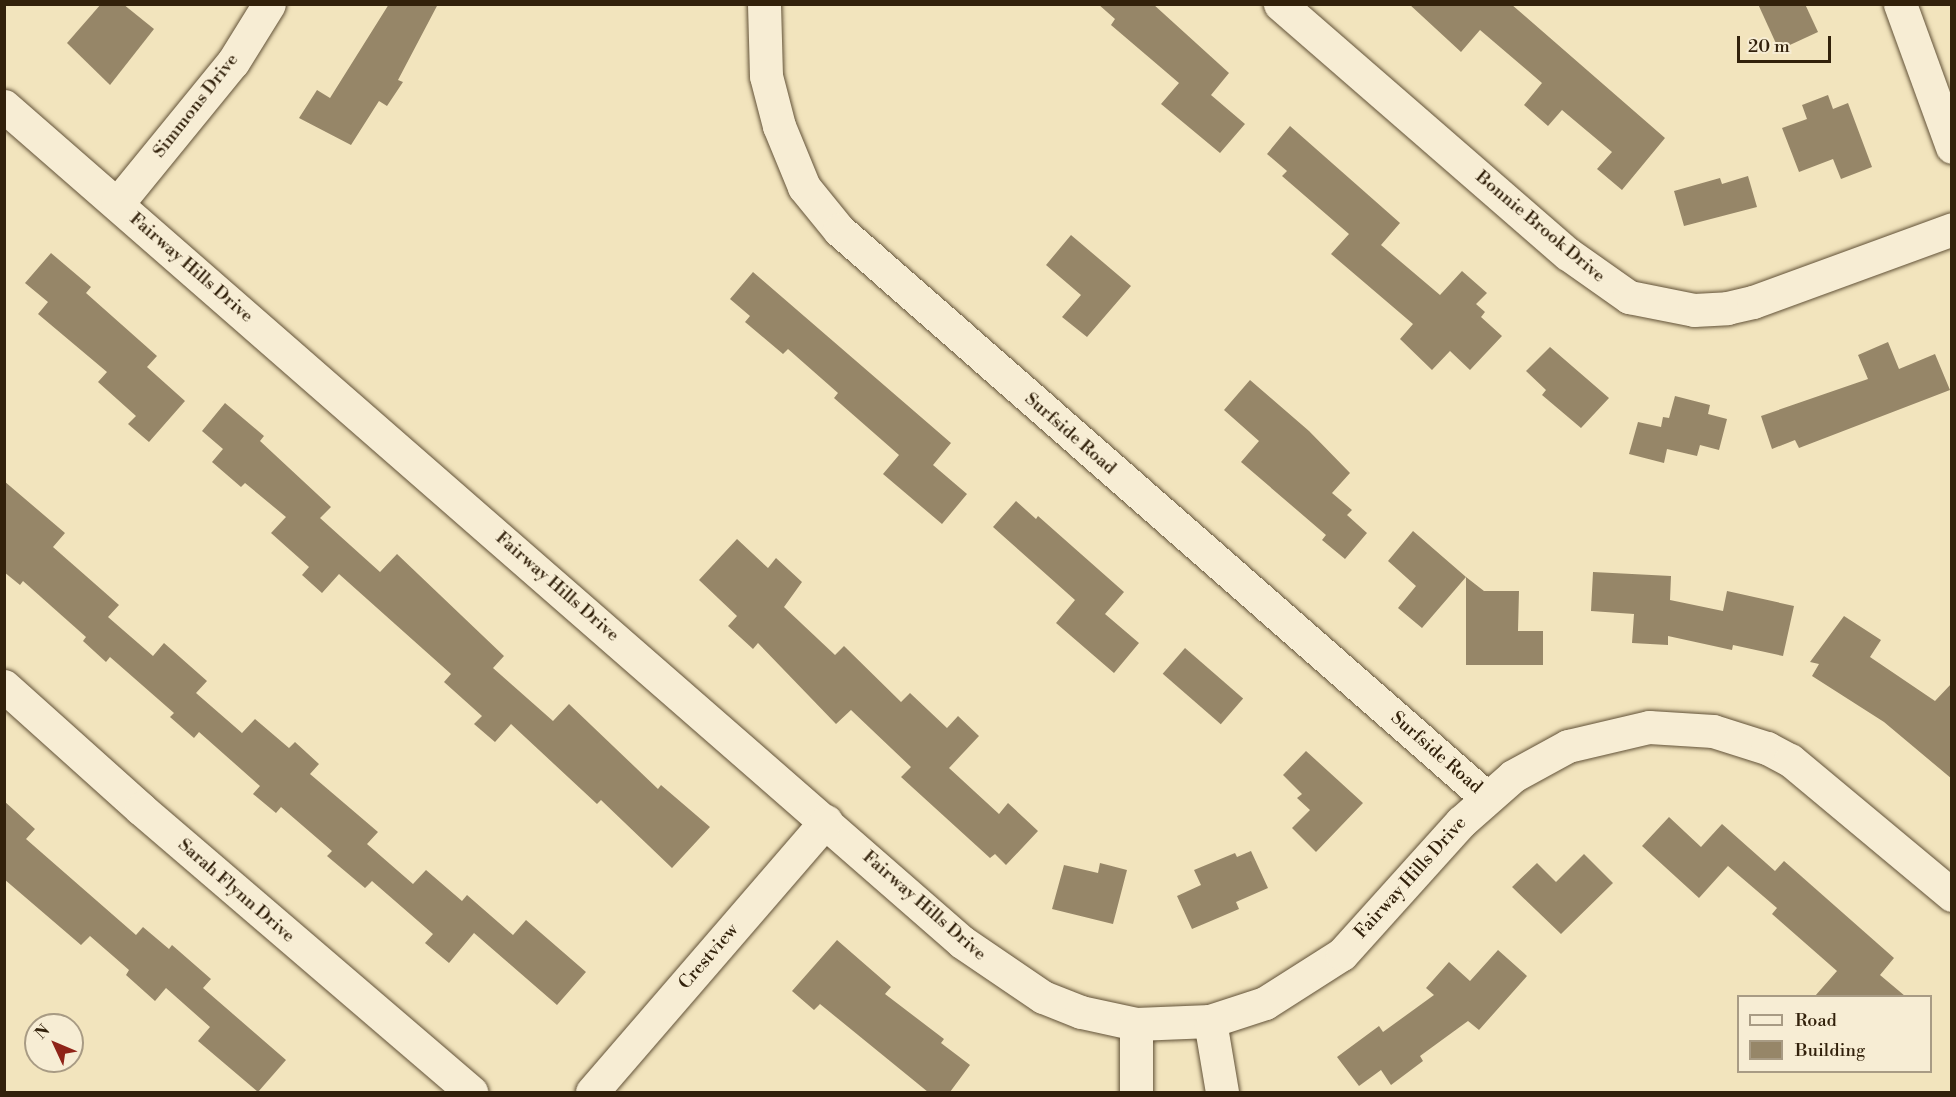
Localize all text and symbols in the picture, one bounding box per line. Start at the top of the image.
scale bar [1740,24,1834,62]
text: 20 m [1748,35,1790,58]
street label: Simmons Drive [149,50,243,162]
street label: Bonnie Brook Drive [1471,167,1609,287]
street label: Fairway Hills Drive [125,208,257,328]
street label: Surfside Road [1020,388,1120,480]
street label: Fairway Hills Drive [491,527,623,647]
street label: Surfside Road [1386,707,1486,799]
street label: Fairway Hills Drive [1351,813,1471,943]
street label: Sarah Flynn Drive [173,834,299,948]
street label: Fairway Hills Drive [858,846,990,966]
street label: Crestview [675,920,743,994]
legend [1737,995,1932,1073]
text: Road [1795,1009,1837,1032]
north arrow [24,1013,84,1073]
text: N [31,1020,54,1043]
text: Building [1795,1039,1865,1062]

